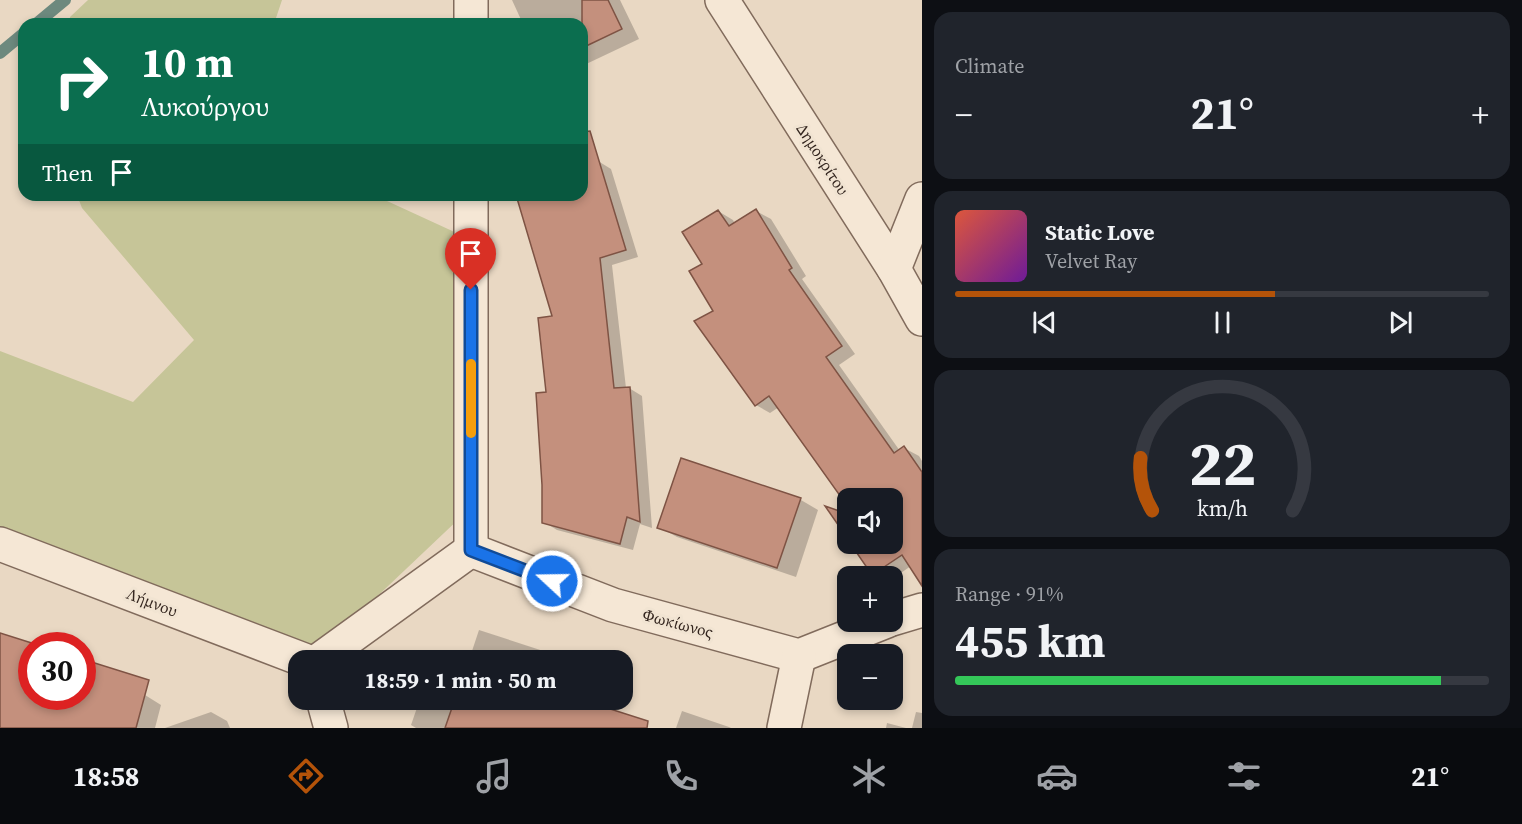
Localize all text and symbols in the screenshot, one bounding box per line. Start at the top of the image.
text: 10 m [141,33,234,91]
icon: right [42,42,120,120]
text: Climate [955,52,1024,80]
text: 21° [1190,82,1254,144]
text: Λυκούργου [141,88,269,125]
text: − [955,92,973,137]
text: + [1471,92,1489,137]
street label: Δημοκρίτου [792,119,854,199]
icon: arrive [105,156,138,189]
text: Then [42,158,93,188]
text: Static Love [1045,217,1155,247]
pin [445,228,496,290]
icon: arrive [454,237,487,270]
text: Velvet Ray [1045,247,1137,275]
icon: previous [1028,306,1061,339]
icon: pause [1206,306,1239,339]
icon: next [1384,306,1417,339]
text: 22 [1188,420,1256,506]
map controls [837,488,903,710]
button: sound [837,488,903,554]
text: km/h [1196,494,1248,523]
position arrow [520,549,584,613]
button: + [837,566,903,632]
text: Range · 91% [955,580,1064,608]
street label: Λήμνου [123,582,181,622]
street label: Φωκίωνος [640,603,716,643]
text: 455 km [955,610,1106,672]
speed limit sign: 30 [18,632,96,710]
button: − [837,644,903,710]
text: 18:59 · 1 min · 50 m [365,665,556,695]
icon: directions [285,755,327,797]
icon: music [473,755,515,797]
icon: phone [660,755,702,797]
icon: climate [848,755,890,797]
icon: car [1036,755,1078,797]
icon: filters [1223,755,1265,797]
text: 18:58 [73,758,139,795]
text: 21° [1411,758,1449,795]

